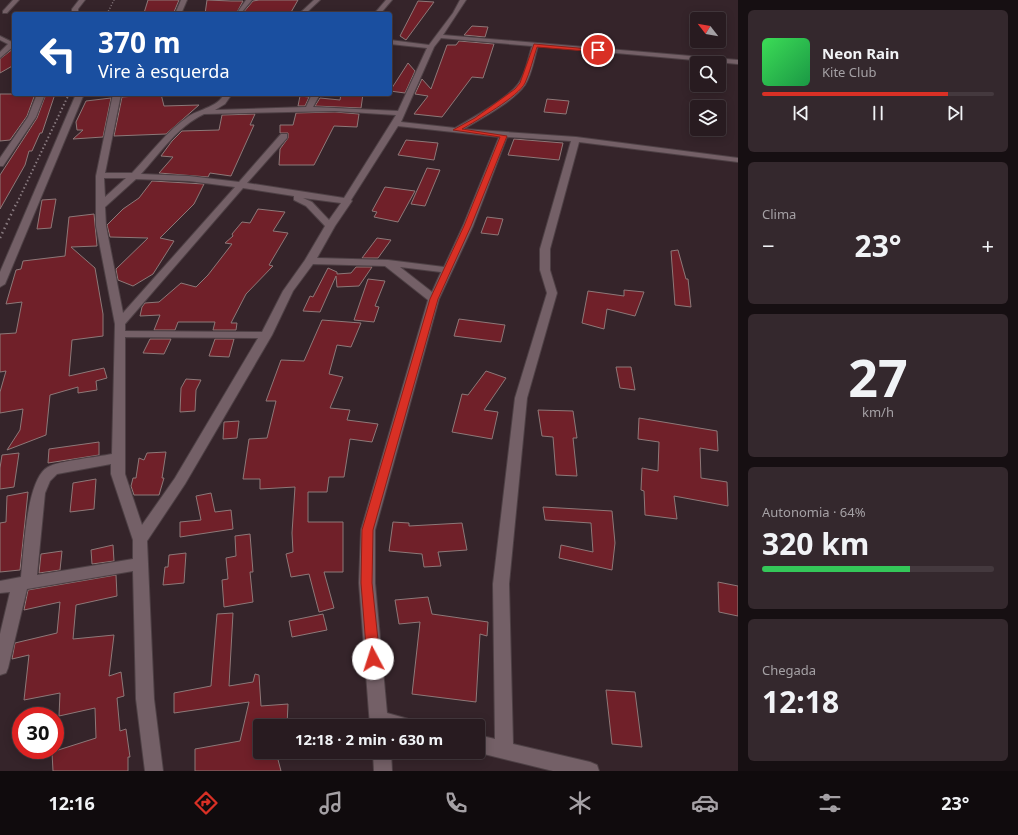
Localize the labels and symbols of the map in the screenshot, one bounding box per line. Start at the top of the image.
north arrow [690,12,726,48]
pin [581,33,615,67]
position arrow [352,638,394,680]
speed limit sign: 30 [12,707,64,759]

